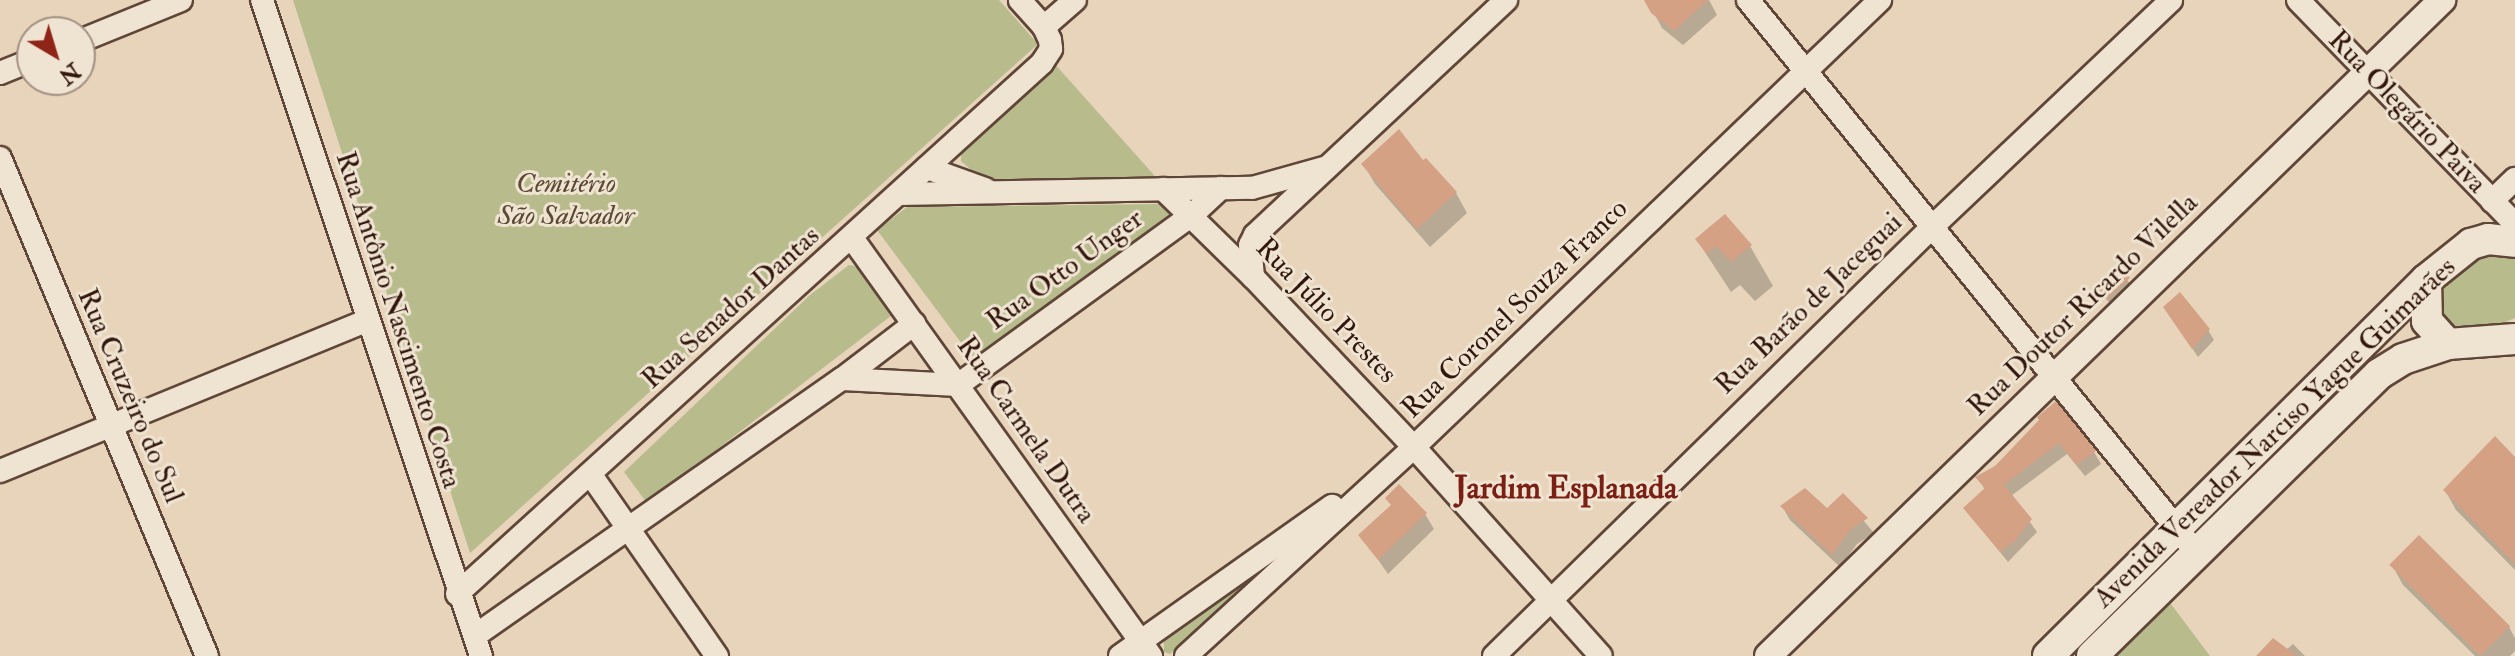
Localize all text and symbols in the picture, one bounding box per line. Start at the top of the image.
north arrow [16,16,96,96]
street label: Rua Olegário Paiva [2321,24,2493,200]
text: N [53,56,86,90]
street label: Rua Antônio Nascimento Costa [328,148,468,492]
park label: Cemitério São Salvador [497,167,635,233]
street label: Rua Doutor Ricardo Vilella [1961,186,2205,424]
street label: Rua Coronel Souza Franco [1395,192,1635,426]
street label: Rua Otto Unger [980,202,1150,338]
street label: Rua Barão de Jaceguai [1709,206,1909,402]
street label: Rua Senador Dantas [635,219,827,397]
street label: Rua Júlio Prestes [1248,231,1404,391]
street label: Avenida Vereador Narciso Yague Guimarães [2087,251,2463,615]
street label: Rua Cruzeiro do Sul [70,284,190,508]
street label: Rua Carmela Dutra [949,330,1103,530]
district label: Jardim Esplanada [1455,469,1677,507]

